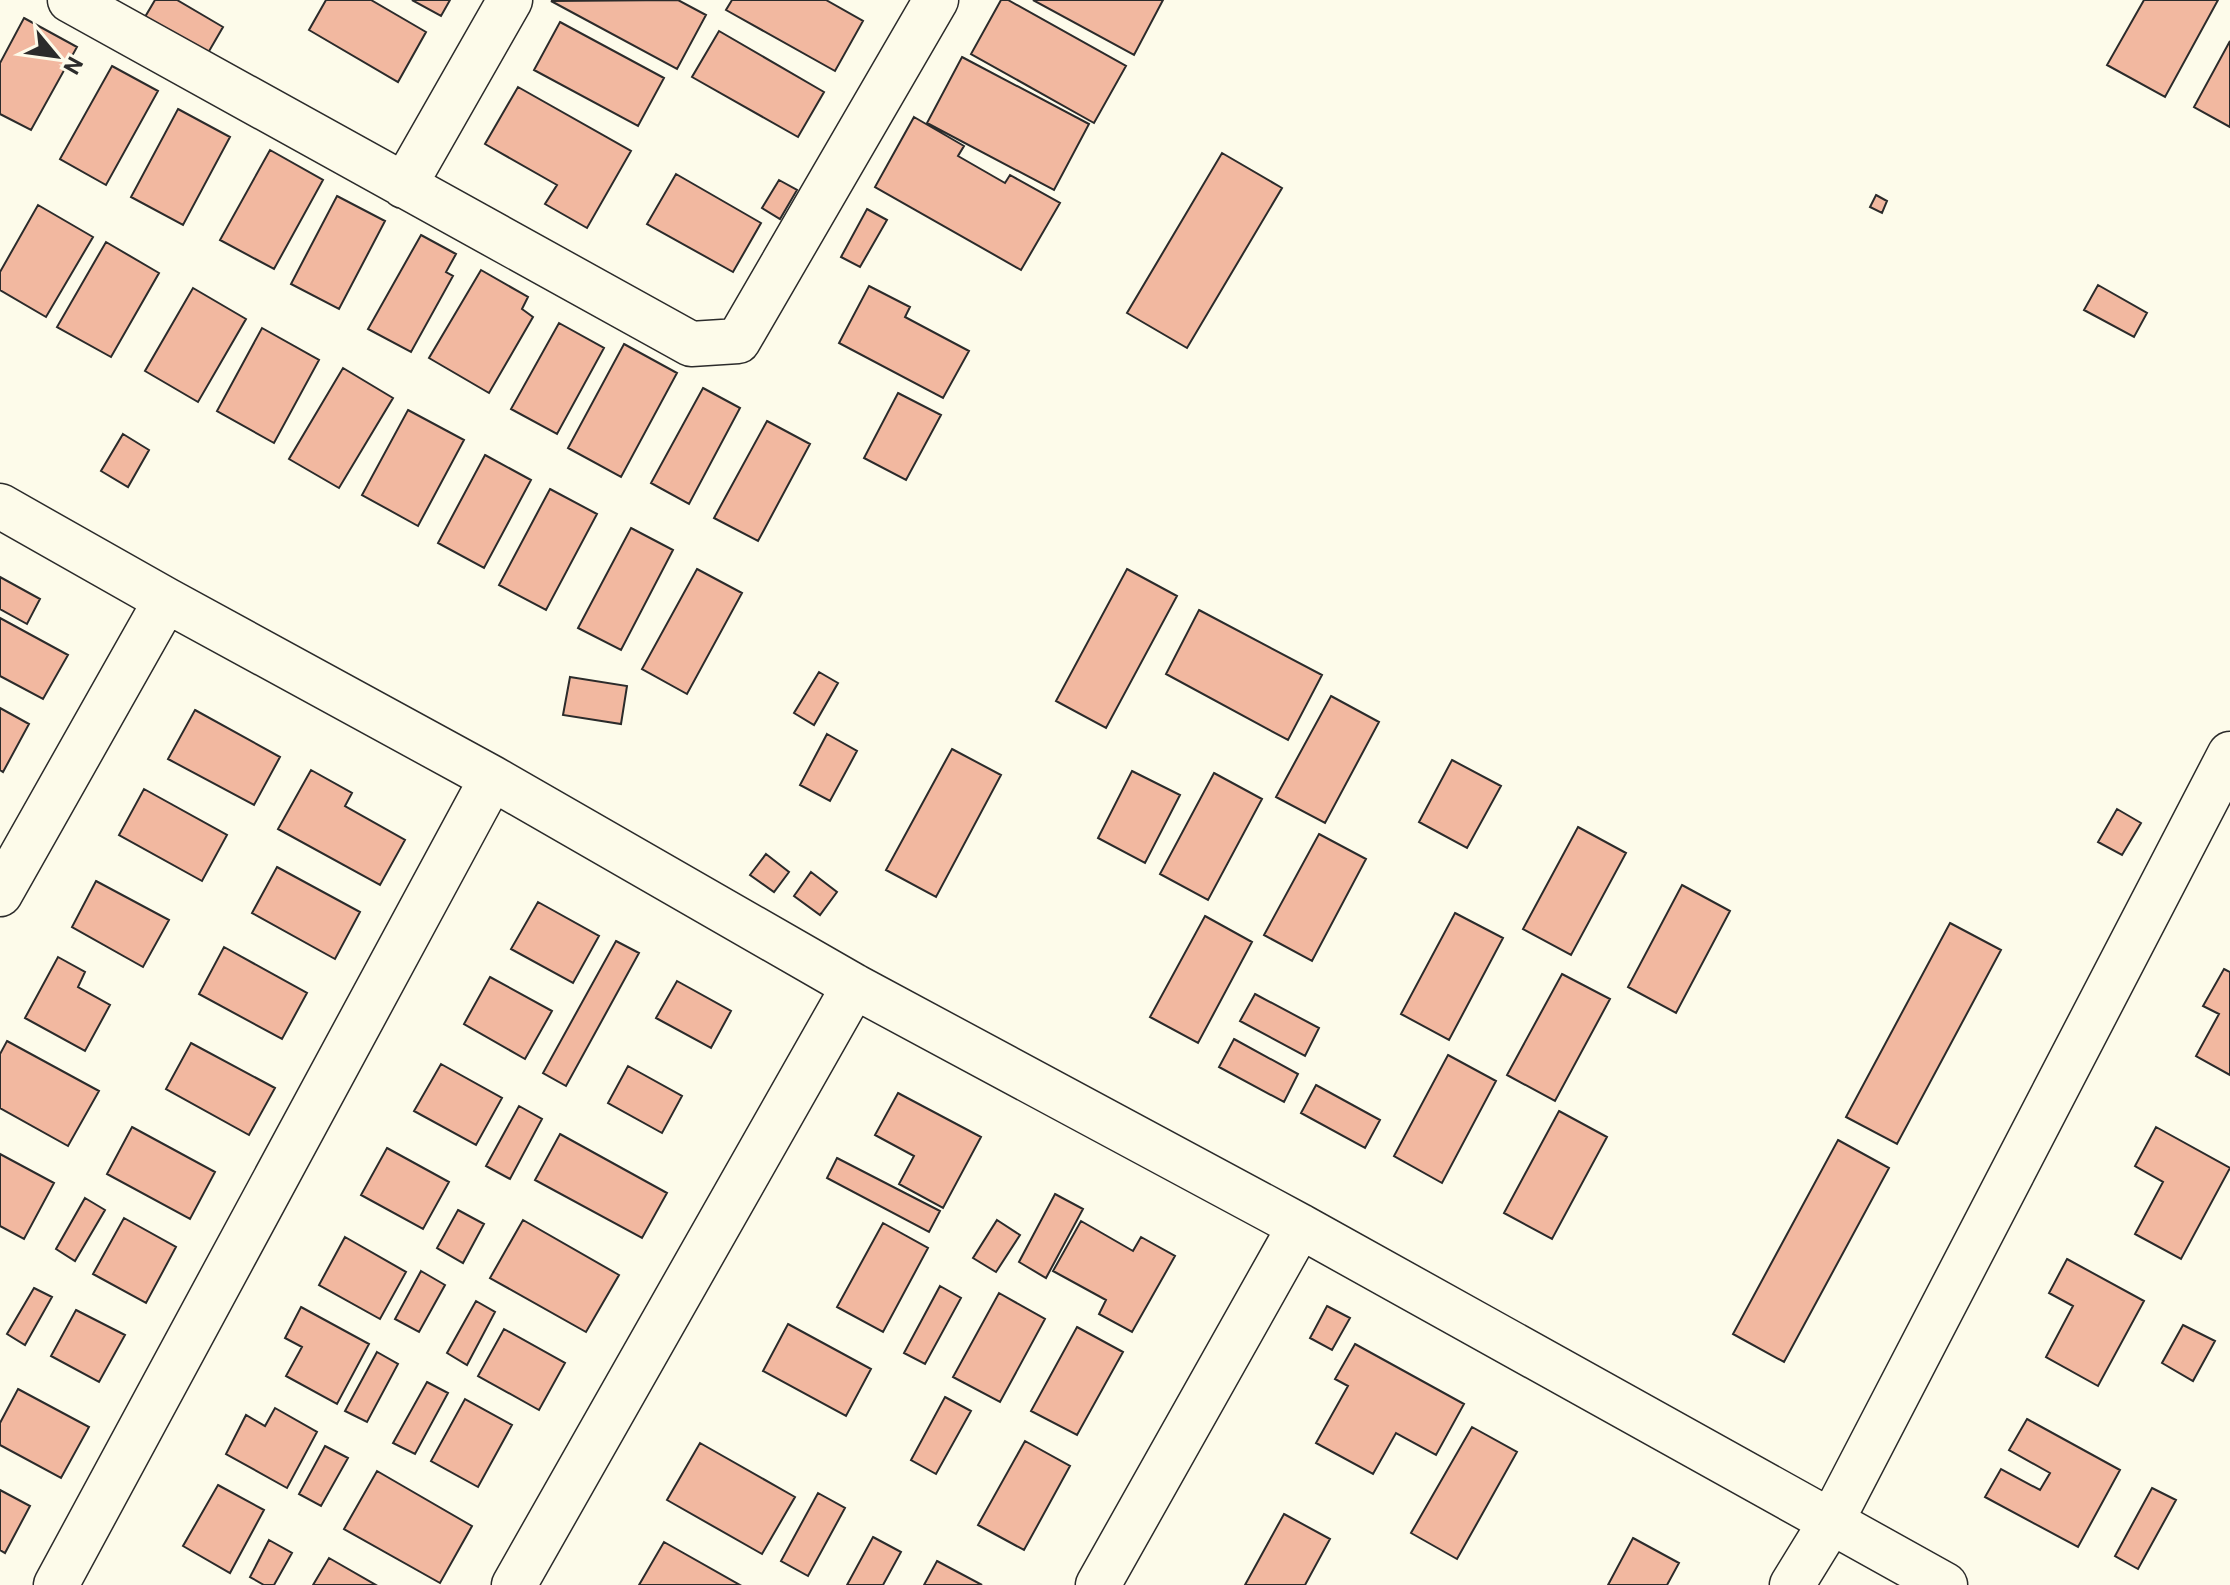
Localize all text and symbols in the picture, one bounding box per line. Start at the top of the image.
north arrow [16,16,96,96]
text: N [58,53,88,78]

